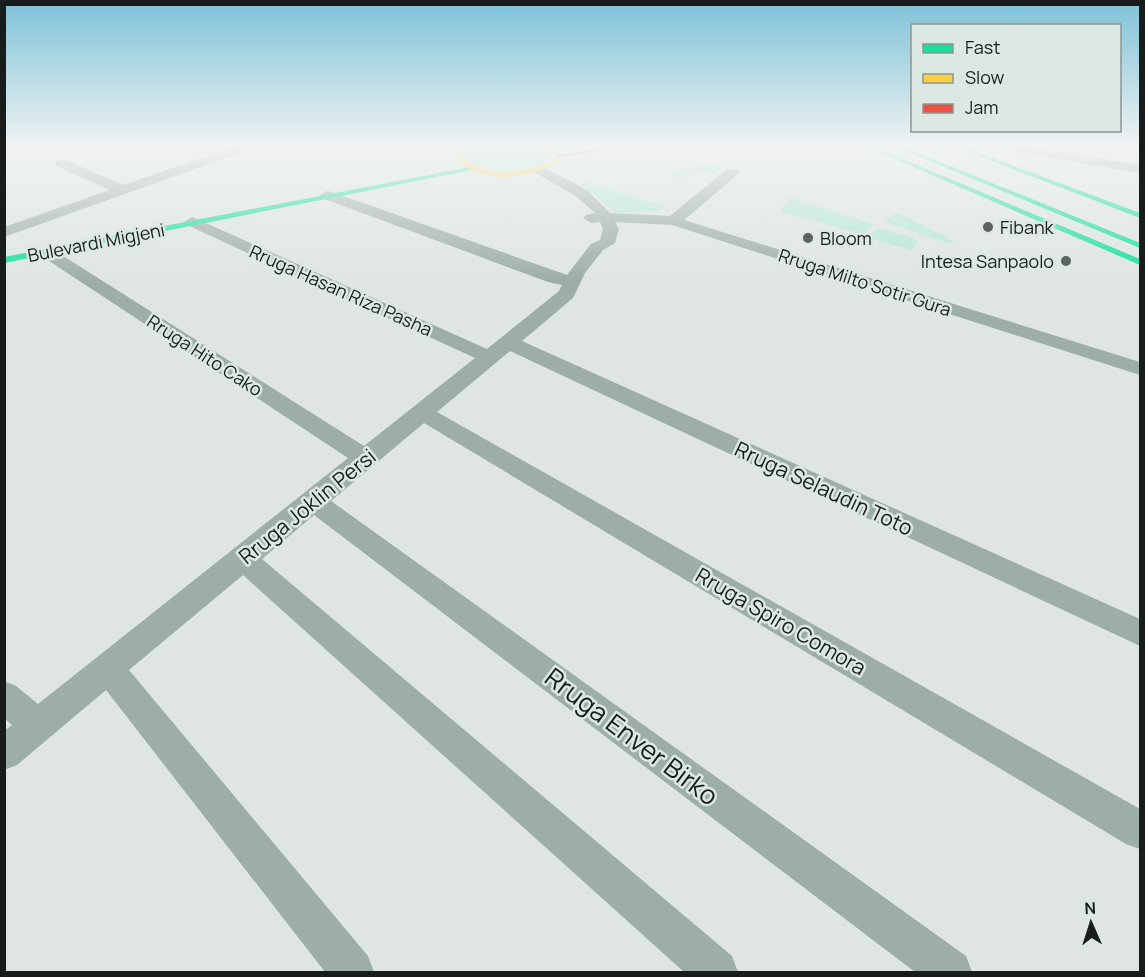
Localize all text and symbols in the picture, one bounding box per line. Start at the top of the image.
legend [911,24,1121,132]
text: Fast [965,35,1000,59]
text: Slow [965,65,1005,89]
text: Jam [965,95,999,119]
place label: Fibank [1000,215,1055,239]
street label: Bulevardi Migjeni [25,217,167,267]
marker: Fibank [981,220,995,234]
place label: Bloom [820,226,872,250]
marker: Bloom [801,231,815,245]
street label: Rruga Hasan Riza Pasha [246,239,436,341]
street label: Rruga Milto Sotir Gura [776,243,954,321]
place label: Intesa Sanpaolo [921,249,1054,273]
marker: Intesa Sanpaolo [1059,254,1073,268]
street label: Rruga Hito Cako [143,309,267,401]
street label: Rruga Selaudin Toto [730,434,918,542]
street label: Rruga Joklin Persi [233,442,381,570]
street label: Rruga Spiro Comora [691,561,871,681]
street label: Rruga Enver Birko [538,659,726,813]
north arrow [1061,893,1121,953]
text: N [1084,897,1097,919]

